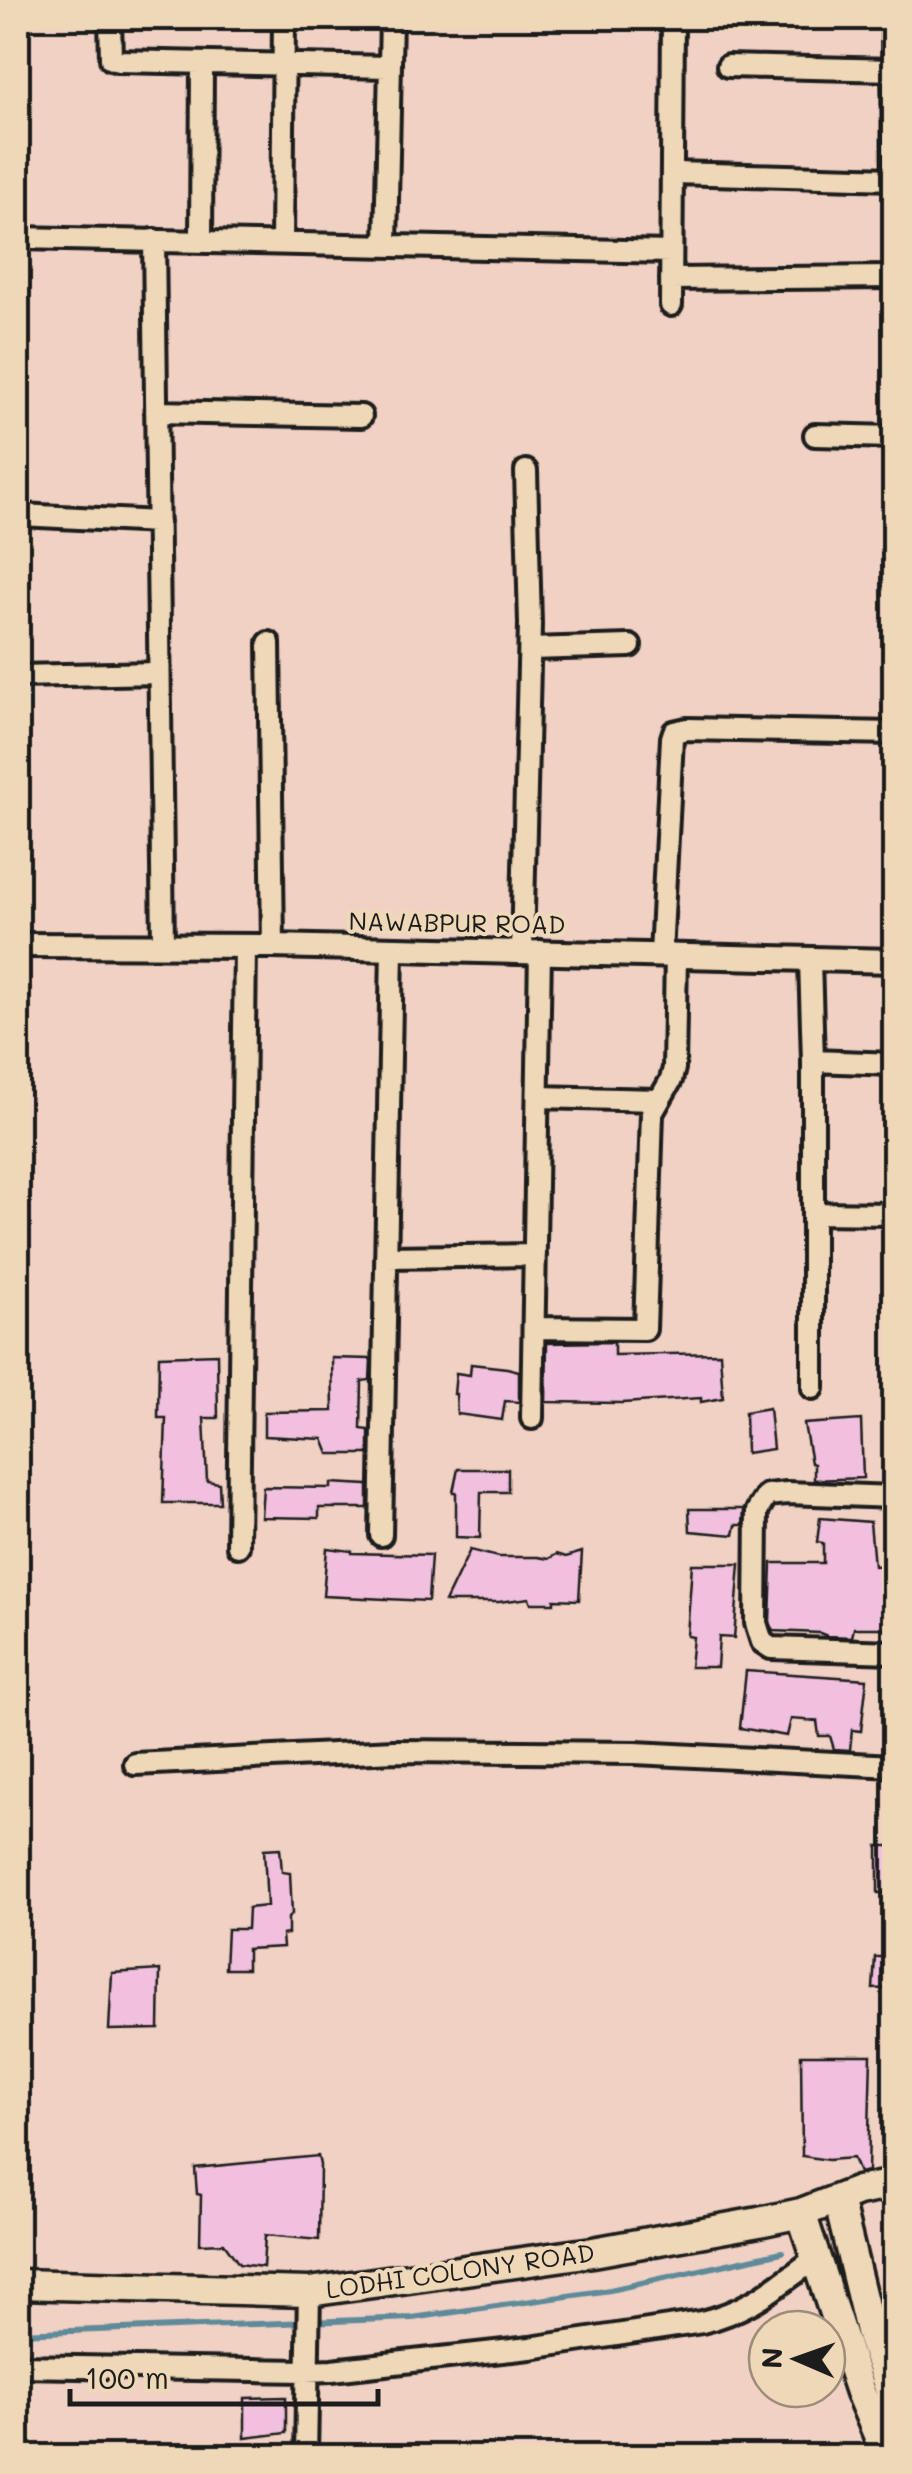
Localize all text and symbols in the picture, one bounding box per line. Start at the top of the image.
street label: NAWABPUR ROAD [348,904,566,940]
street label: LODHI COLONY ROAD [324,2235,596,2305]
north arrow [747,2309,847,2409]
scale bar [70,2344,378,2406]
text: N [753,2347,789,2369]
text: 100 m [85,2357,169,2397]

